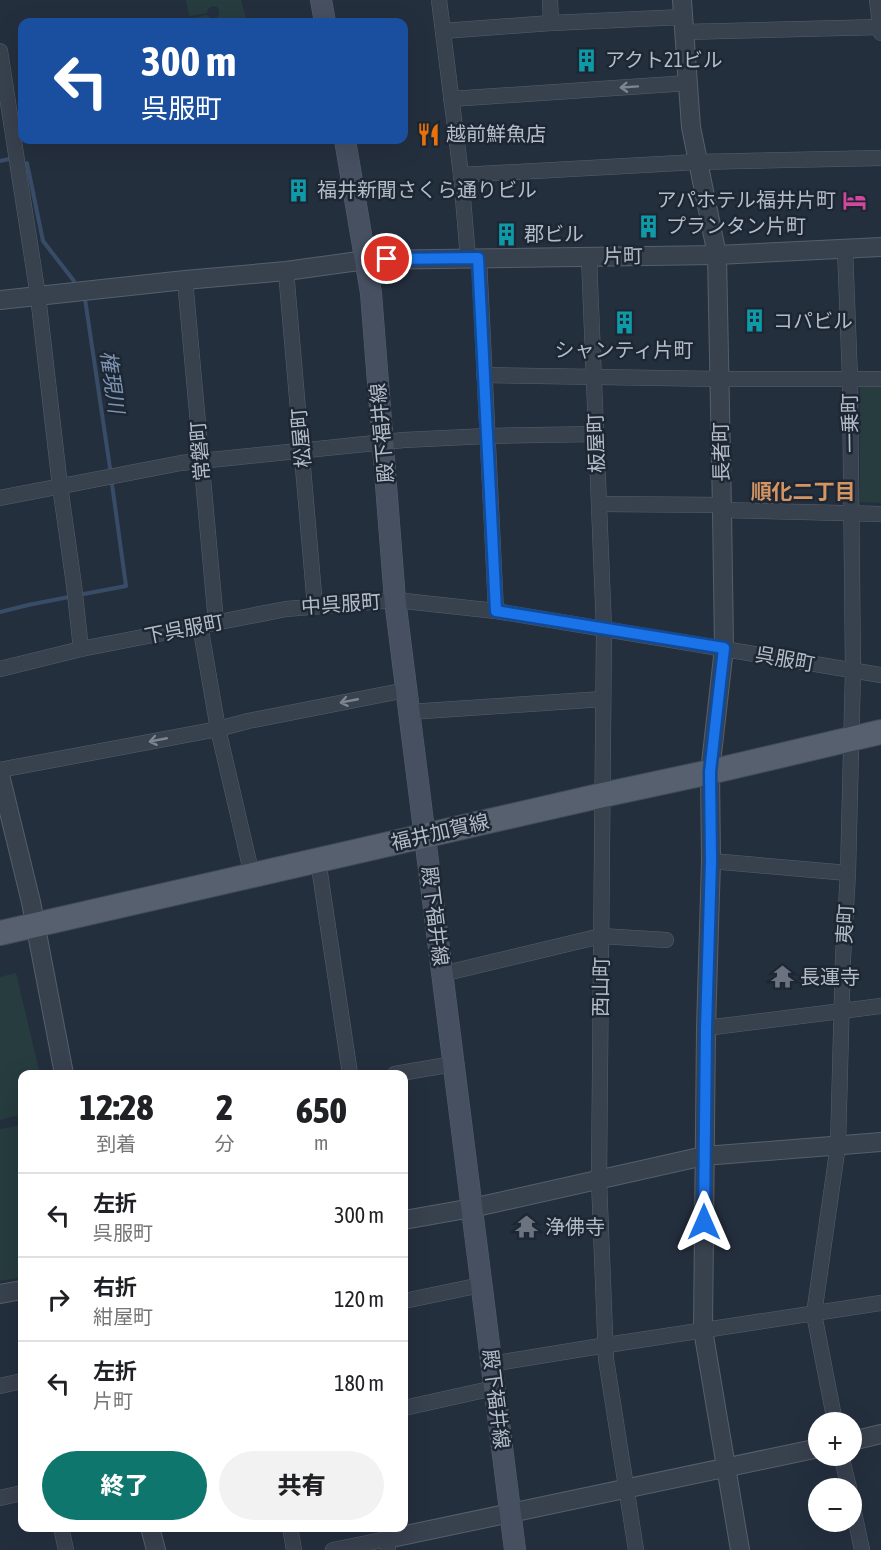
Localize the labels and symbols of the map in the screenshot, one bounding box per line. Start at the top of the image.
building icon: アクト21ビル [574,47,600,73]
place label: アクト21ビル [605,48,723,71]
one-way arrow [620,82,640,93]
restaurant icon: 越前鮮魚店 [415,121,441,147]
place label: 越前鮮魚店 [446,122,546,145]
building icon: 福井新聞さくら通りビル [286,177,312,203]
place label: 福井新聞さくら通りビル [317,178,537,201]
hotel icon: アパホテル福井片町 [841,187,867,213]
place label: アパホテル福井片町 [656,188,836,211]
building icon: プランタン片町 [635,213,661,239]
place label: プランタン片町 [666,214,806,237]
building icon: 郡ビル [493,221,519,247]
place label: 郡ビル [524,222,584,245]
pin [361,233,412,284]
street label: 片町 [603,244,643,267]
building icon: コパビル [742,308,768,334]
building icon: シャンティ片町 [611,309,637,335]
place label: コパビル [773,309,853,332]
place label: シャンティ片町 [555,338,693,361]
water label: 権現川 [97,349,130,417]
street label: 殿下福井線 [366,382,397,484]
street label: 一乗町 [837,393,862,453]
street label: 松屋町 [286,407,315,469]
street label: 板屋町 [583,413,608,473]
street label: 常磐町 [185,420,214,482]
street label: 長者町 [708,422,733,482]
district label: 順化二丁目 [751,479,856,503]
street label: 中呉服町 [300,589,382,618]
street label: 下呉服町 [142,610,225,647]
street label: 呉服町 [754,642,817,675]
one-way arrow [340,696,359,707]
one-way arrow [149,735,168,746]
street label: 福井加賀線 [389,809,491,854]
street label: 殿下福井線 [418,865,453,967]
street label: 夷町 [832,903,857,945]
street label: 西山町 [588,957,613,1017]
temple icon: 長運寺 [769,964,795,990]
place label: 長運寺 [800,965,860,988]
position arrow [672,1190,736,1254]
temple icon: 浄佛寺 [514,1214,540,1240]
place label: 浄佛寺 [545,1215,605,1238]
street label: 殿下福井線 [479,1348,514,1450]

